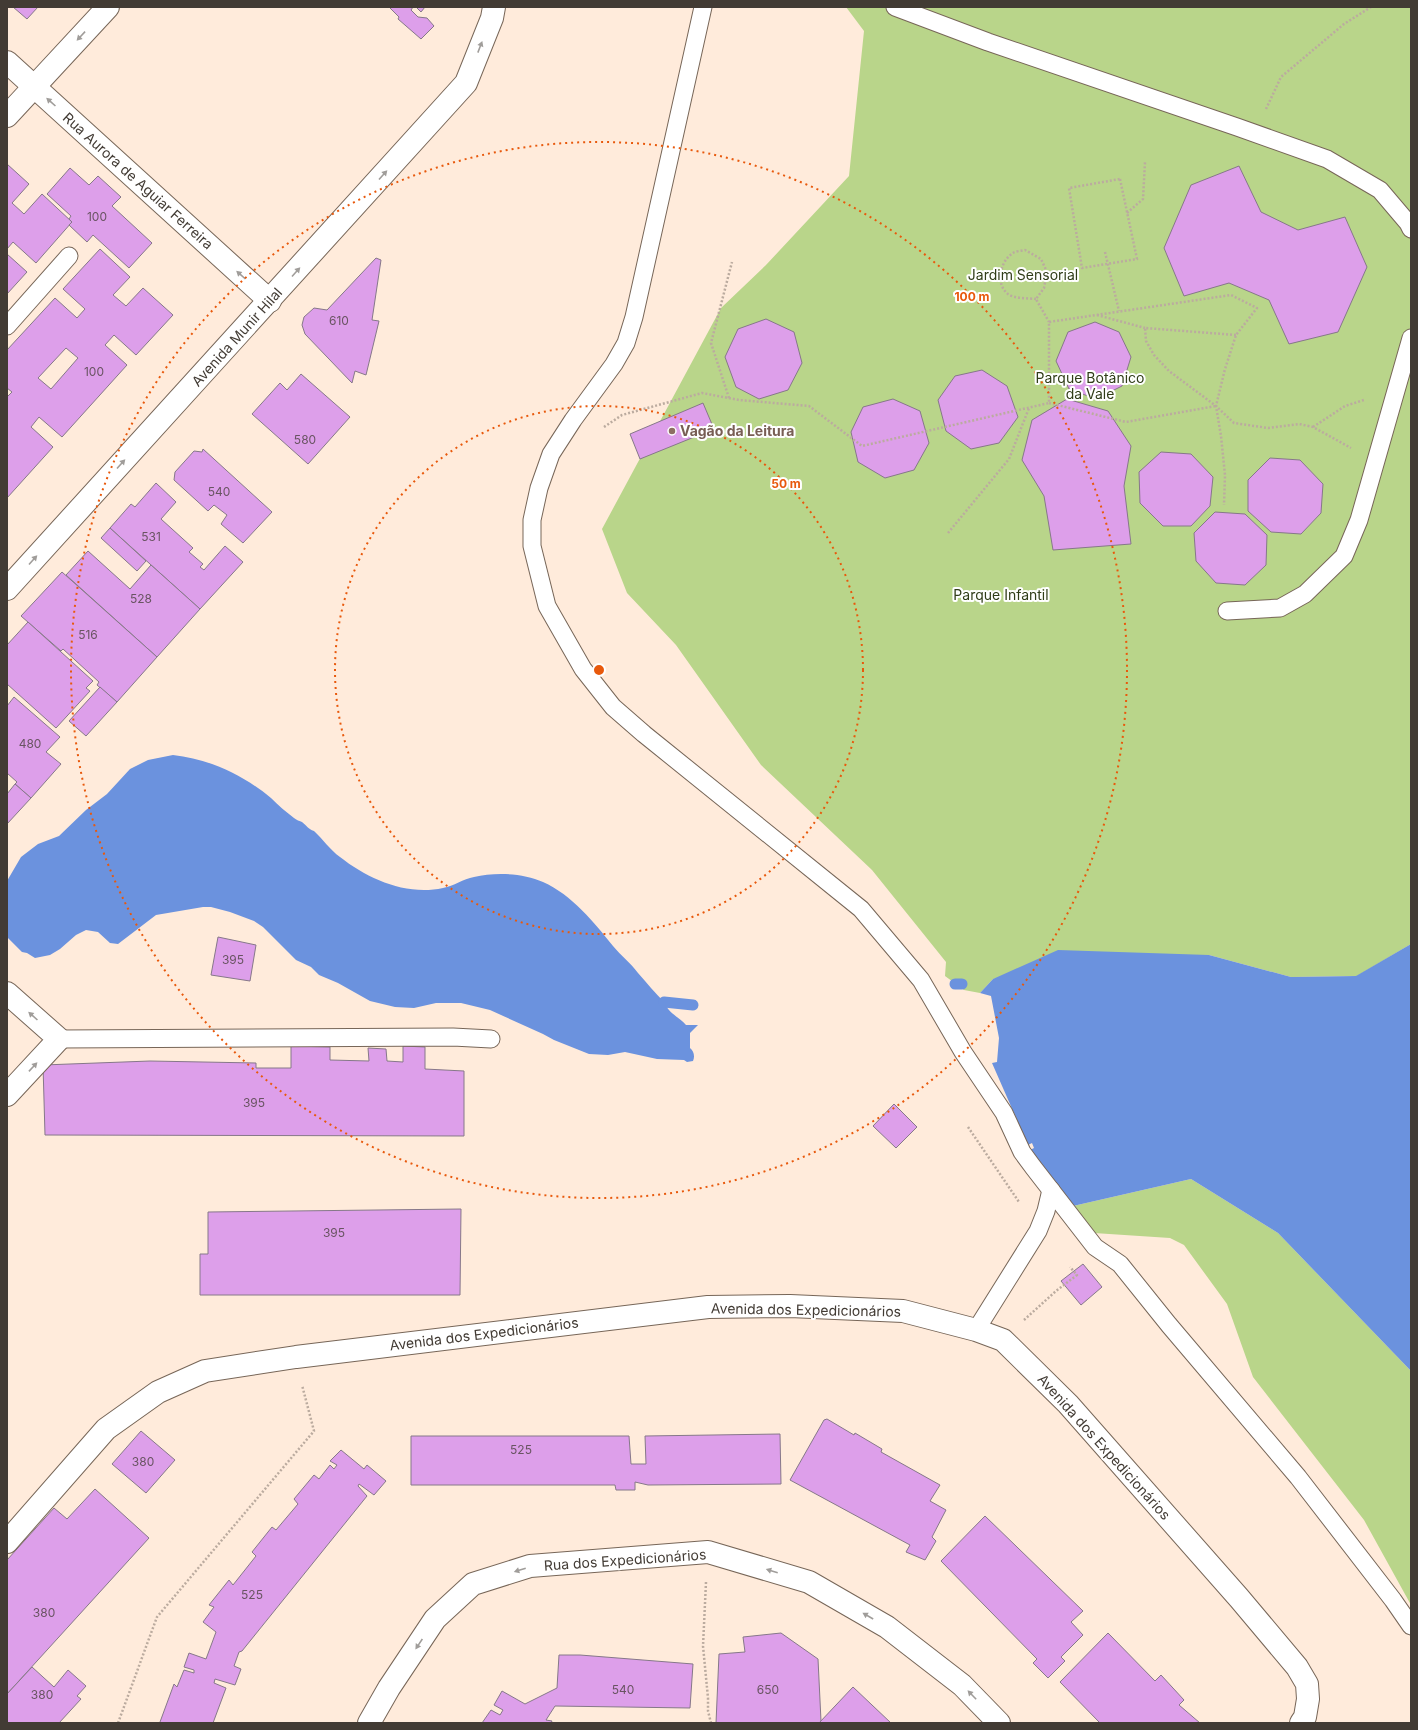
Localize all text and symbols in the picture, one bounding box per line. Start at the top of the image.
one-way arrow [77,31,86,41]
one-way arrow [478,40,484,52]
one-way arrow [46,98,57,107]
street label: Rua Aurora de Aguiar Ferreira [60,109,217,253]
one-way arrow [378,171,387,180]
house number: 100 [87,209,107,224]
park label: Jardim Sensorial [968,266,1078,283]
one-way arrow [291,267,301,277]
one-way arrow [236,270,246,279]
street label: Avenida Munir Hilal [188,284,285,389]
text: 100 m [954,289,990,304]
house number: 610 [329,313,349,328]
house number: 100 [84,364,104,379]
park label: Parque Botânico da Vale [1036,369,1144,402]
place label: Vagão da Leitura [680,422,794,439]
marker: Vagão da Leitura [667,426,677,436]
house number: 580 [294,432,316,447]
one-way arrow [116,459,126,469]
text: 50 m [771,476,801,491]
house number: 540 [208,484,230,499]
house number: 531 [141,529,161,544]
one-way arrow [29,555,38,565]
park label: Parque Infantil [953,586,1049,603]
house number: 528 [130,591,152,606]
house number: 516 [78,627,98,642]
centre of rings [592,663,606,677]
house number: 480 [19,736,41,751]
house number: 395 [222,952,244,967]
one-way arrow [28,1011,38,1021]
one-way arrow [28,1062,38,1072]
house number: 395 [243,1095,265,1110]
house number: 395 [323,1225,345,1240]
street label: Avenida dos Expedicionários [711,1299,901,1320]
street label: Avenida dos Expedicionários [389,1313,579,1354]
street label: Avenida dos Expedicionários [1034,1370,1174,1523]
house number: 525 [510,1442,532,1457]
house number: 380 [132,1454,154,1469]
street label: Rua dos Expedicionários [543,1545,707,1574]
one-way arrow [513,1567,525,1573]
one-way arrow [766,1568,778,1574]
house number: 525 [241,1587,263,1602]
house number: 380 [33,1605,55,1620]
one-way arrow [862,1613,874,1620]
one-way arrow [415,1638,423,1649]
house number: 540 [612,1682,634,1697]
house number: 650 [757,1682,779,1697]
house number: 380 [31,1687,53,1702]
one-way arrow [967,1690,976,1700]

